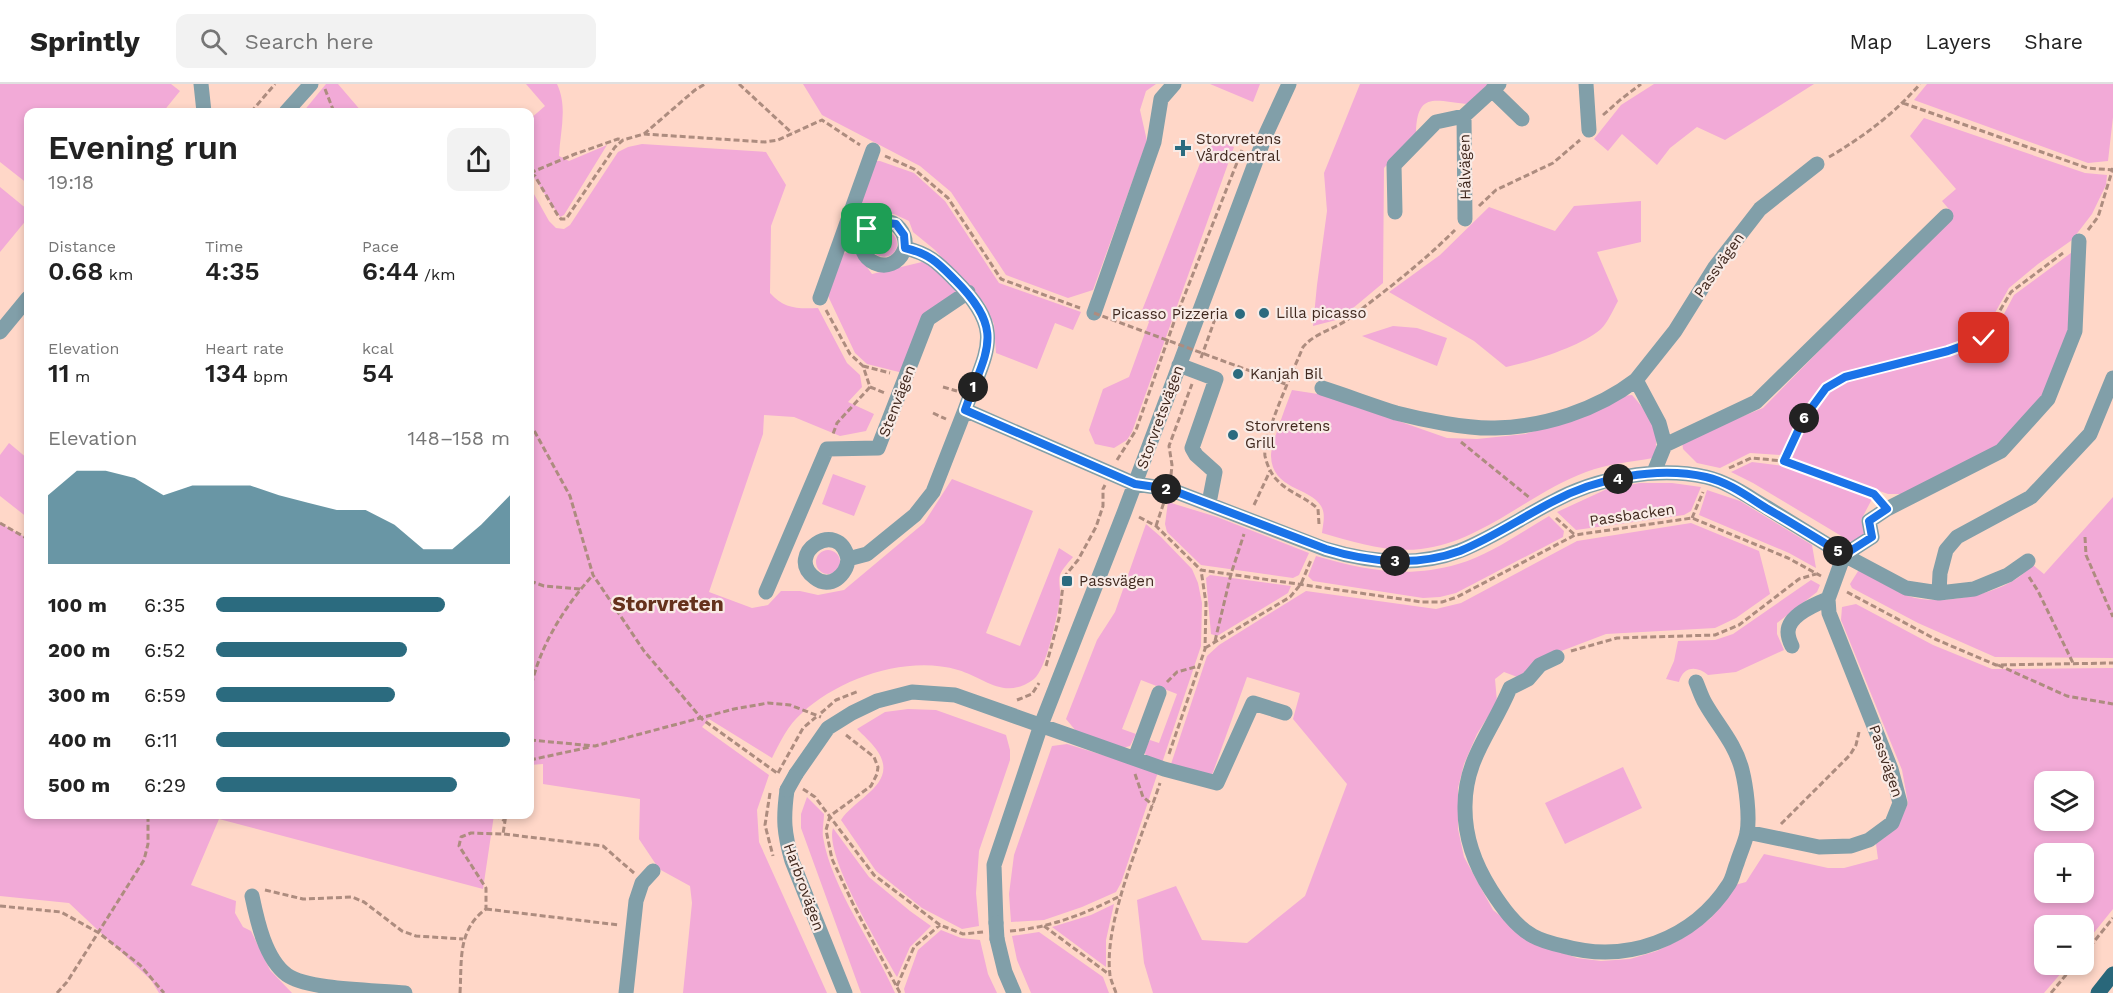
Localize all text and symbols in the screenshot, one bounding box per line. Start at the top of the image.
search box [176,14,596,68]
text: Sprintly [30,25,140,58]
icon: search [197,25,230,58]
text: Search here [245,29,374,54]
text: Map [1849,29,1892,54]
text: Layers [1925,29,1991,54]
text: Share [2024,29,2083,54]
text: Evening run [48,128,238,167]
button: share [447,128,510,191]
place label: Storvretens Vårdcentral [1196,130,1281,165]
street label: Hålvägen [1455,134,1475,200]
marker: Storvretens Vårdcentral [1174,139,1192,157]
text: 19:18 [48,170,94,194]
pin [841,203,892,254]
icon: arrive [850,212,883,245]
street label: Passvägen [1690,229,1748,301]
text: Distance [48,237,116,256]
text: Time [205,237,243,256]
text: Pace [362,237,399,256]
text: 0.68 [48,256,103,286]
text: 4:35 [205,256,260,286]
text: 6:44 [362,256,419,286]
text: km [103,265,133,284]
text: /km [419,265,455,284]
place label: Lilla picasso [1276,304,1367,322]
place label: Picasso Pizzeria [1112,305,1228,323]
marker: Lilla picasso [1257,306,1271,320]
marker: Picasso Pizzeria [1233,307,1247,321]
pin [1958,312,2009,363]
icon: check [1967,321,2000,354]
text: Elevation [48,339,119,358]
text: Heart rate [205,339,284,358]
text: kcal [362,339,394,358]
text: 11 [48,358,70,388]
text: 134 [205,358,248,388]
text: 54 [362,358,394,388]
street label: Stenvägen [875,362,919,440]
street label: Storvretsvägen [1133,363,1187,471]
place label: Kanjah Bil [1250,365,1323,383]
text: m [70,367,90,386]
text: bpm [248,367,288,386]
marker: Kanjah Bil [1231,367,1245,381]
pin: 1 [958,372,988,402]
text: 1 [970,377,976,396]
pin: 6 [1789,403,1819,433]
text: 6 [1799,408,1809,427]
place label: Storvretens Grill [1245,417,1330,452]
text: Elevation [48,426,137,450]
text: 148–158 m [408,426,510,450]
marker: Storvretens Grill [1226,428,1240,442]
pin: 4 [1603,464,1633,494]
text: 4 [1613,469,1623,488]
pin: 2 [1151,474,1181,504]
text: 2 [1161,479,1171,498]
street label: Passbacken [1588,500,1676,530]
pin: 5 [1823,536,1853,566]
text: 5 [1833,541,1843,560]
pin: 3 [1380,546,1410,576]
text: 3 [1390,551,1400,570]
place label: Passvägen [1079,572,1154,590]
marker: Passvägen [1060,574,1074,588]
district label: Storvreten [612,591,724,616]
text: 100 m [48,593,107,617]
text: 6:35 [144,593,185,617]
text: 200 m [48,638,110,662]
text: 6:52 [144,638,185,662]
text: 300 m [48,683,110,707]
text: 6:59 [144,683,186,707]
street label: Passvägen [1865,722,1907,800]
text: 400 m [48,728,111,752]
text: 6:11 [144,728,178,752]
map controls [2034,771,2094,975]
button: layers [2034,771,2094,831]
text: 500 m [48,773,110,797]
text: 6:29 [144,773,186,797]
street label: Harbrovägen [780,841,828,933]
button: + [2034,843,2094,903]
button: − [2034,915,2094,975]

